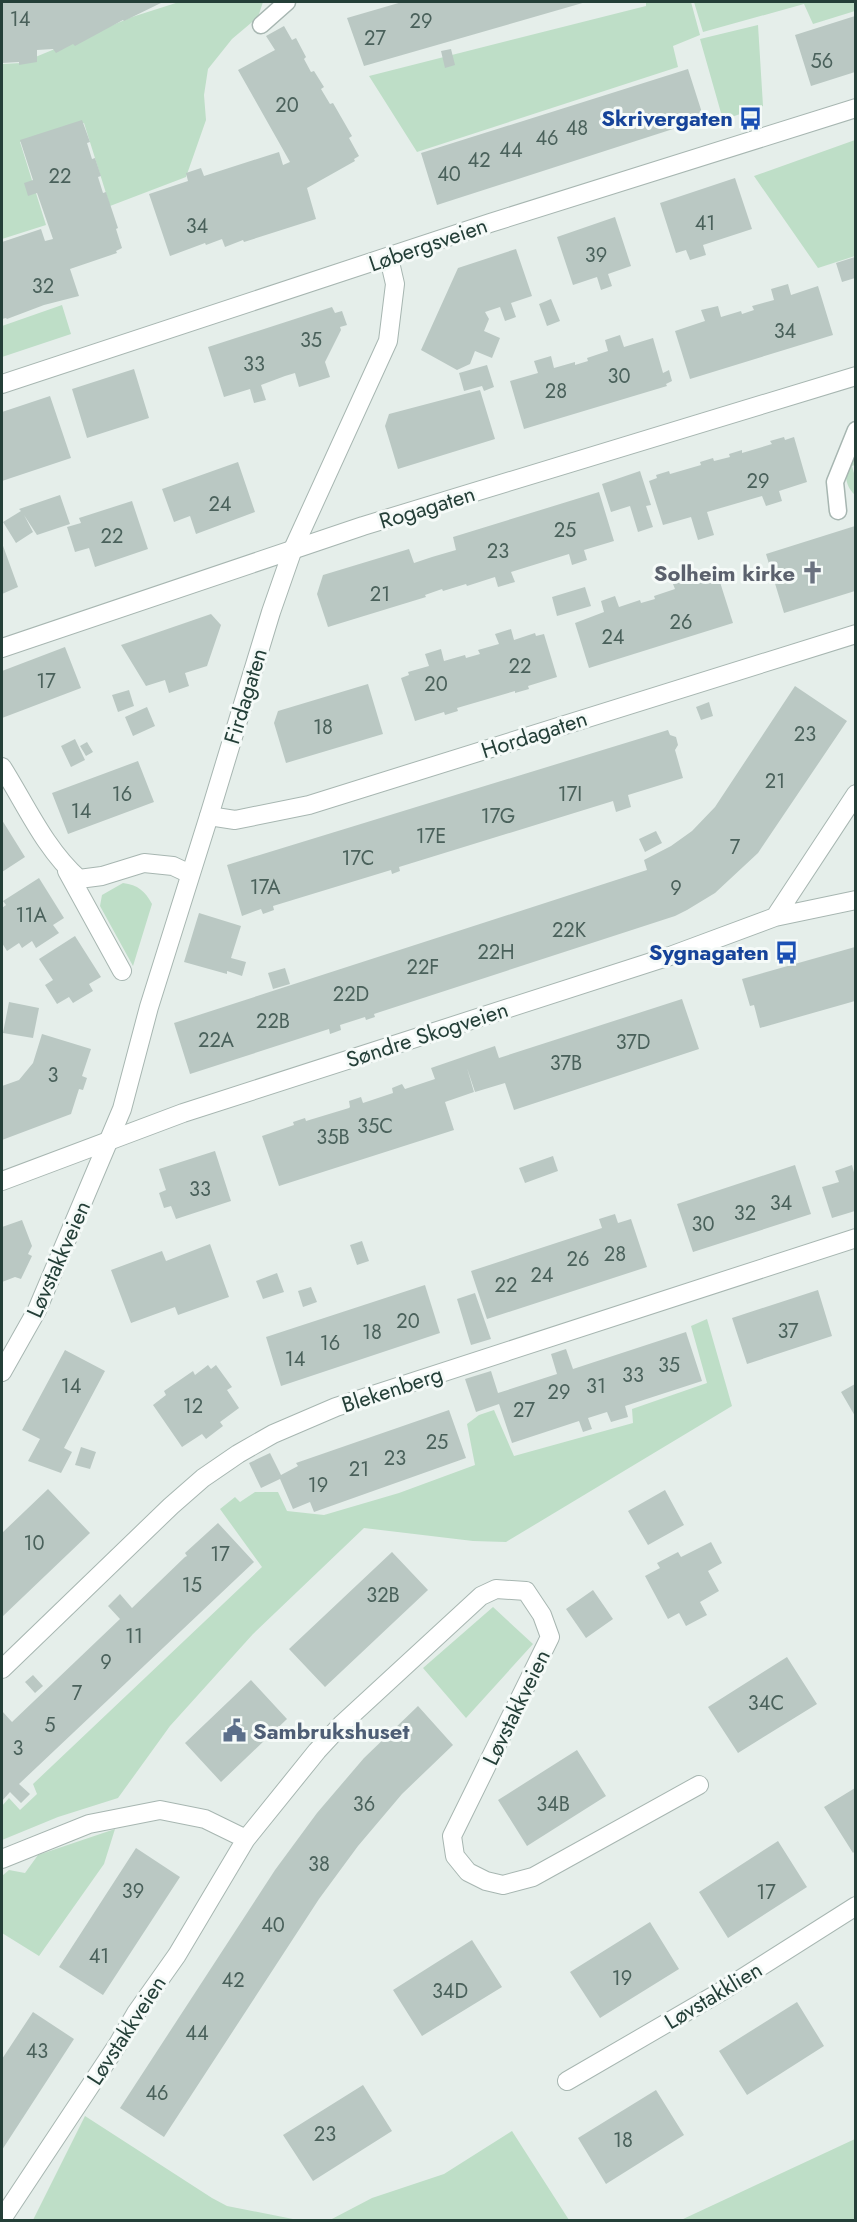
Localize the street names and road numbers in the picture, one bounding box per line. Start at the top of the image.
street label: Løbergsveien [364,209,492,279]
street label: Rogagaten [375,477,479,537]
street label: Firdagaten [215,644,275,748]
street label: Hordagaten [477,702,591,766]
street label: Søndre Skogveien [342,993,512,1075]
street label: Løvstakkveien [18,1195,98,1323]
street label: Blekenberg [337,1358,447,1420]
street label: Løvstakkveien [474,1644,558,1770]
street label: Løvstakklien [658,1953,768,2037]
street label: Løvstakkveien [79,1969,173,2091]

